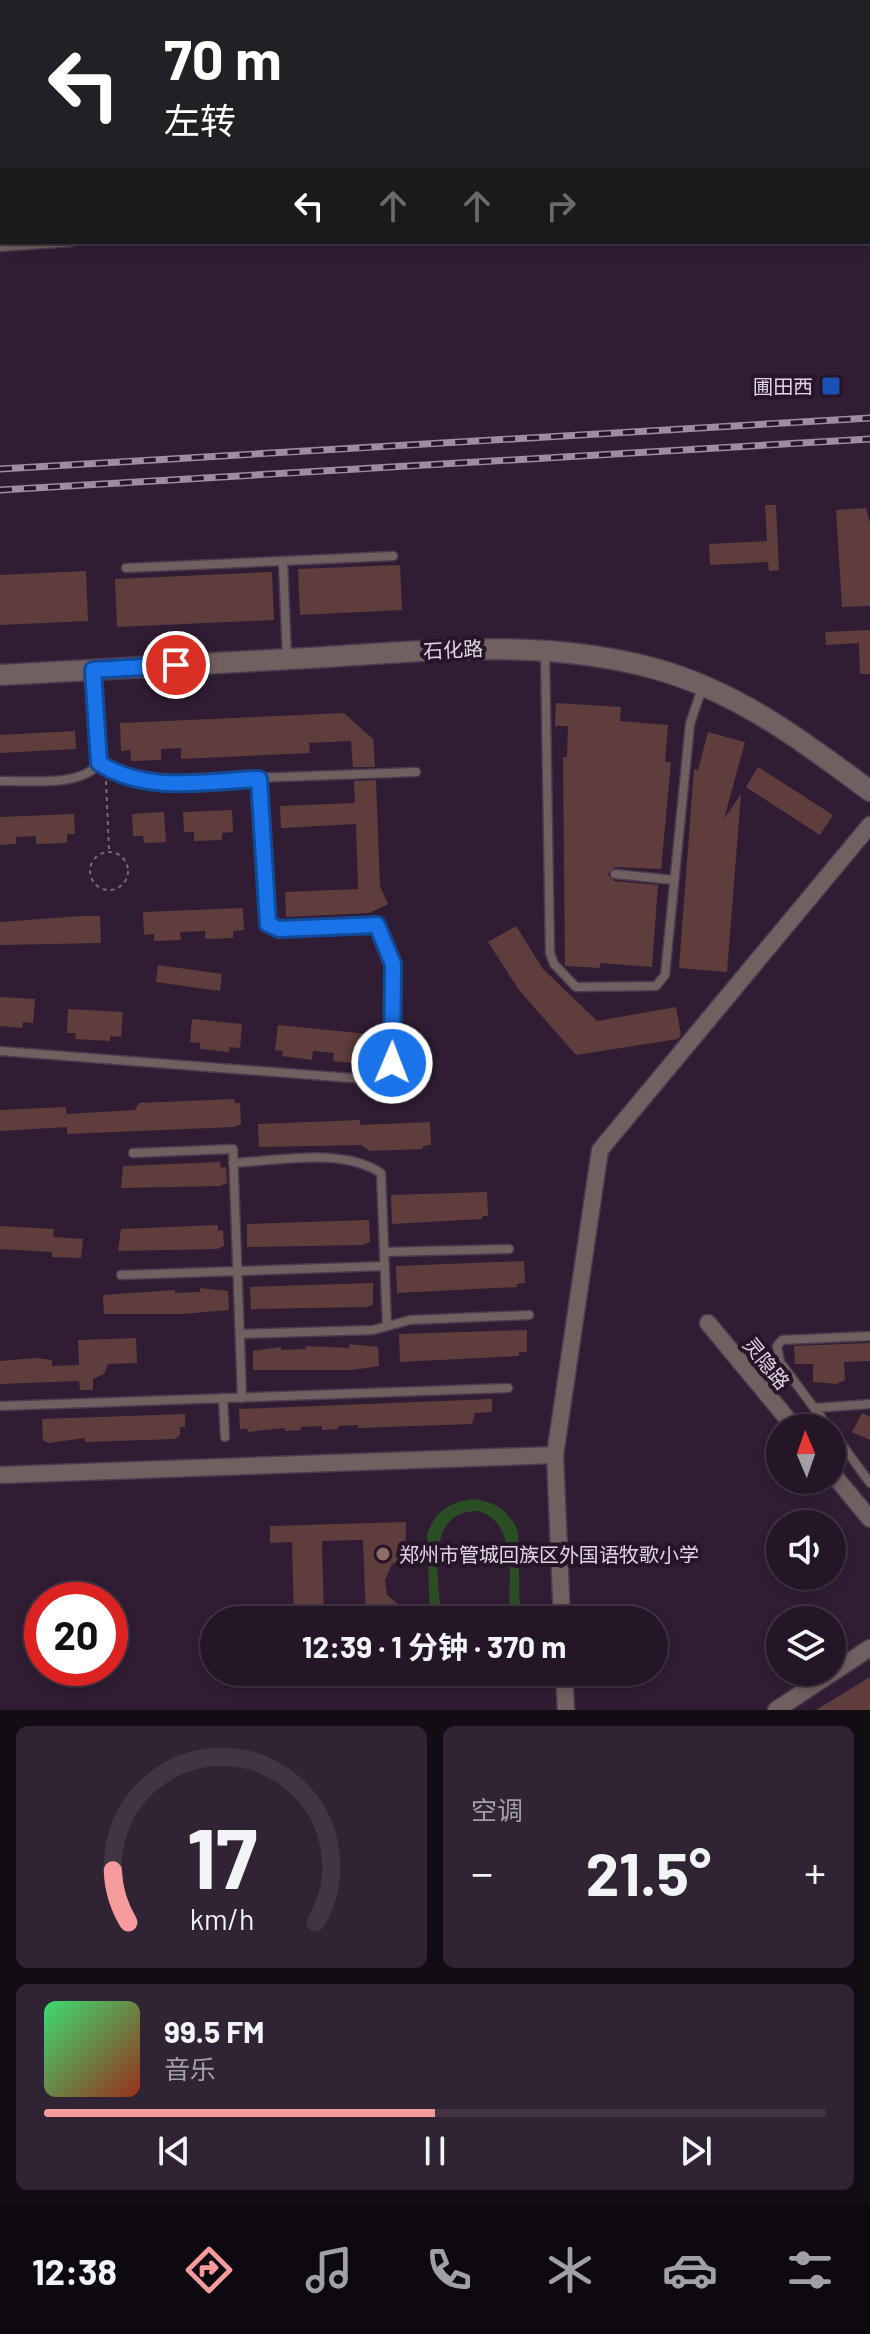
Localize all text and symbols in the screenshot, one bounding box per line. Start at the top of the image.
text: 70 m [164,24,282,91]
icon: left [32,32,136,136]
text: 左转 [164,98,236,141]
icon: left [287,184,331,228]
icon: ahead [371,184,415,228]
icon: ahead [455,184,499,228]
icon: right [539,184,583,228]
place label: 圃田西 [753,374,813,398]
marker: 圃田西 [820,375,842,397]
pin [142,631,210,699]
street label: 石化路 [422,635,484,663]
icon: arrive [154,643,198,687]
position arrow [350,1021,434,1105]
street label: 灵隐路 [739,1332,795,1394]
north arrow [766,1414,846,1494]
map controls [766,1414,846,1686]
button: sound [766,1510,846,1590]
place label: 郑州市管城回族区外国语牧歌小学 [399,1542,699,1566]
marker: 郑州市管城回族区外国语牧歌小学 [374,1545,392,1563]
speed limit sign: 20 [24,1582,128,1686]
button: layers [766,1606,846,1686]
text: 12:39 · 1 分钟 · 370 m [302,1628,566,1664]
text: 空调 [471,1794,523,1825]
text: 17 [186,1806,257,1906]
text: 21.5° [586,1836,711,1908]
text: − [471,1845,493,1898]
text: + [804,1845,826,1898]
text: km/h [189,1901,254,1936]
text: 99.5 FM [164,2013,264,2049]
text: 音乐 [164,2053,216,2084]
icon: previous [152,2129,196,2173]
icon: pause [413,2129,457,2173]
icon: next [674,2129,718,2173]
icon: directions [181,2242,237,2298]
icon: music [301,2242,357,2298]
icon: phone [421,2242,477,2298]
icon: climate [542,2242,598,2298]
icon: car [662,2242,718,2298]
icon: filters [782,2242,838,2298]
text: 12:38 [32,2249,117,2292]

